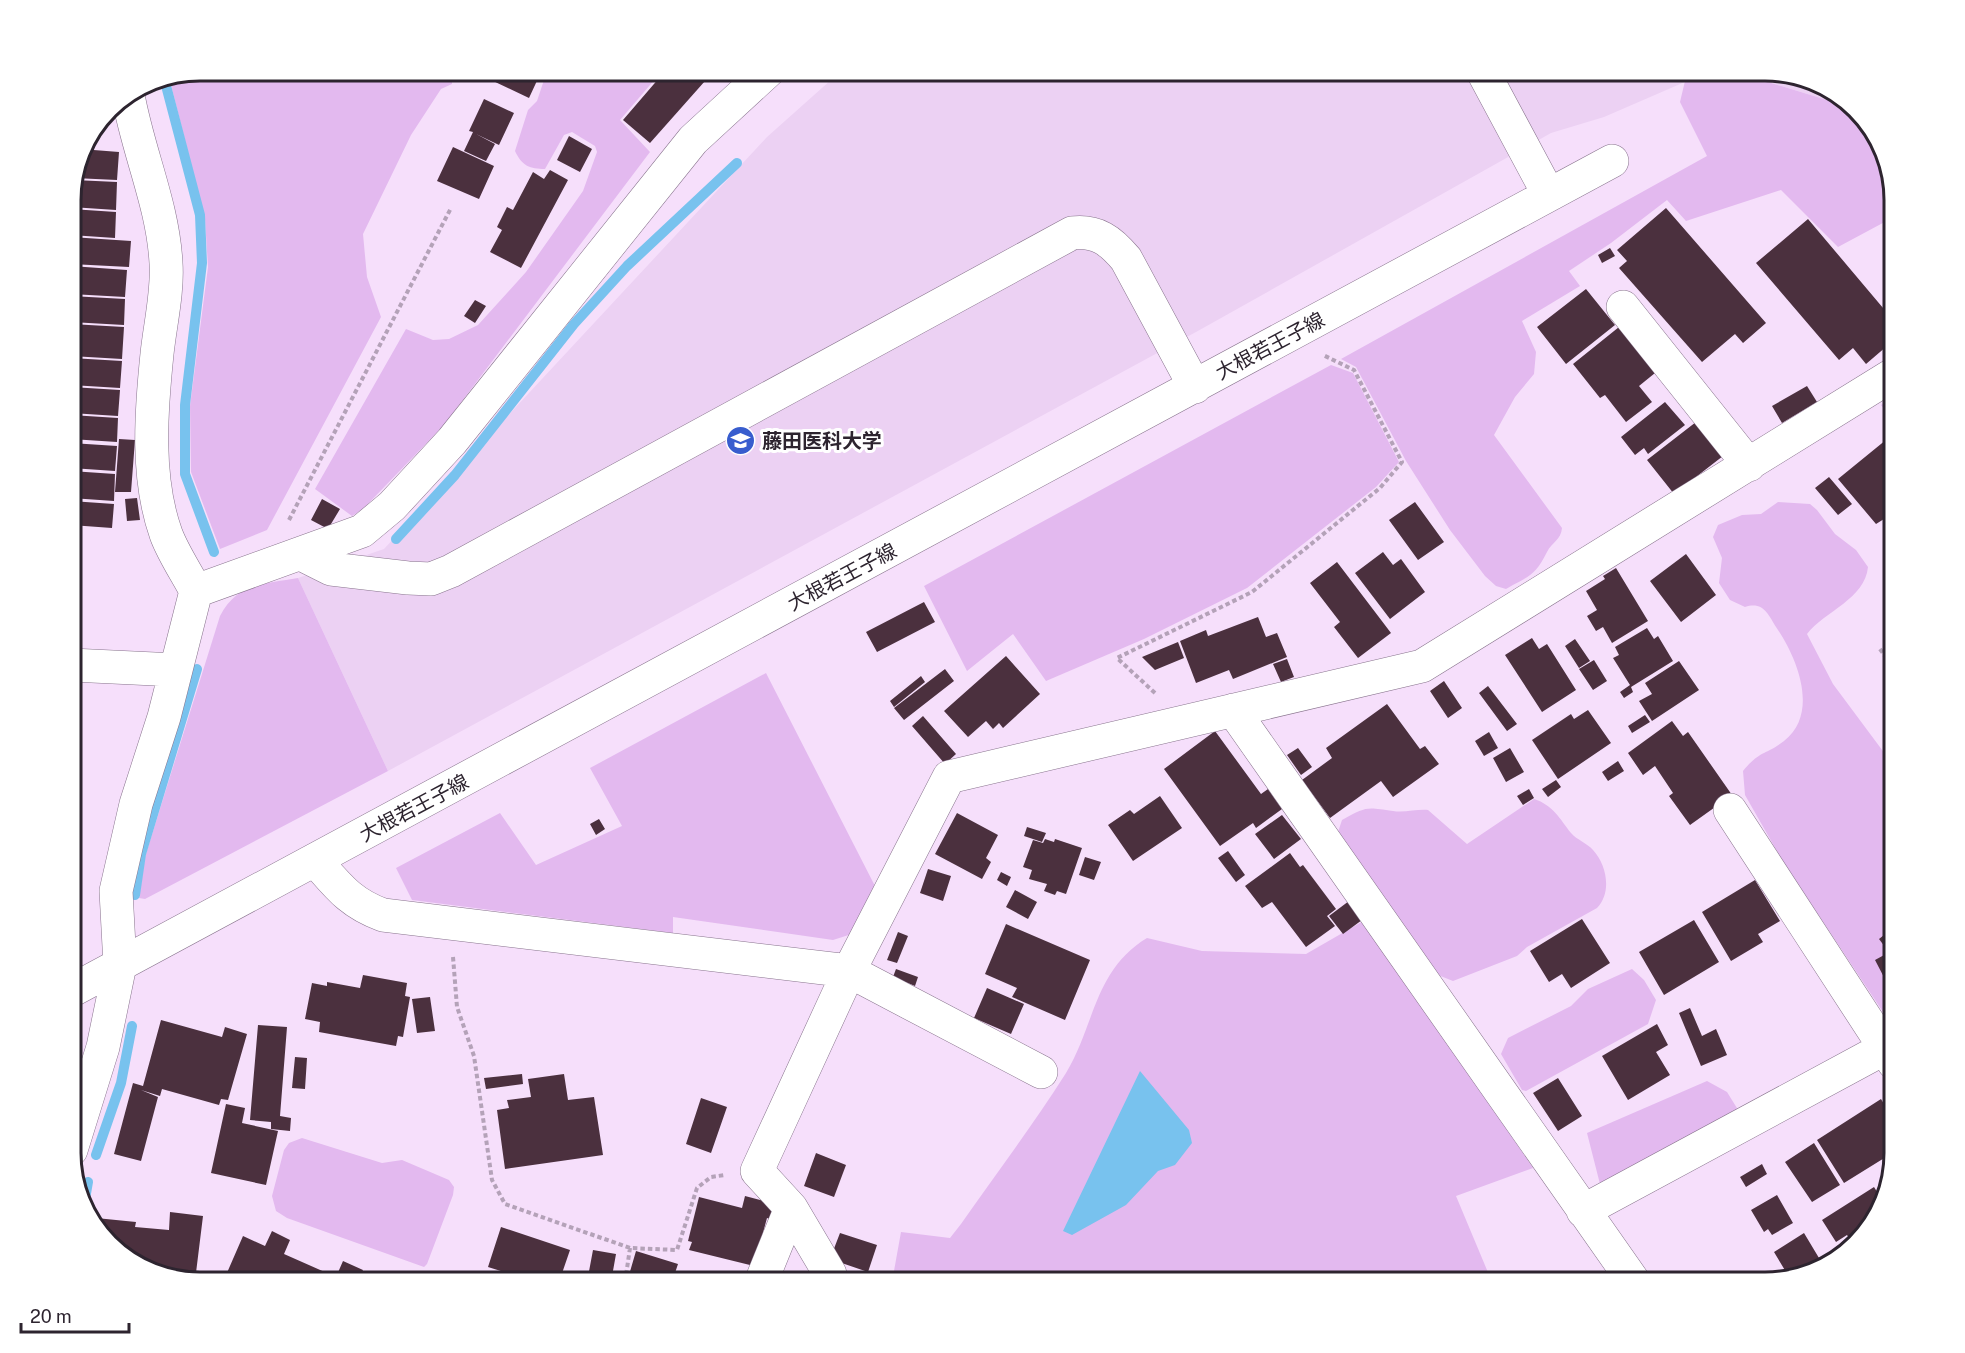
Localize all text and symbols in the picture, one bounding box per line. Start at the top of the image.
street label: 大根若王子線 [1211,307,1329,385]
school or university icon: 藤田医科大学 [725,425,757,457]
place label: 藤田医科大学 [762,429,882,453]
street label: 大根若王子線 [783,538,901,616]
street label: 大根若王子線 [355,769,473,847]
scale bar [21,1296,129,1334]
text: 20 m [30,1306,72,1327]

